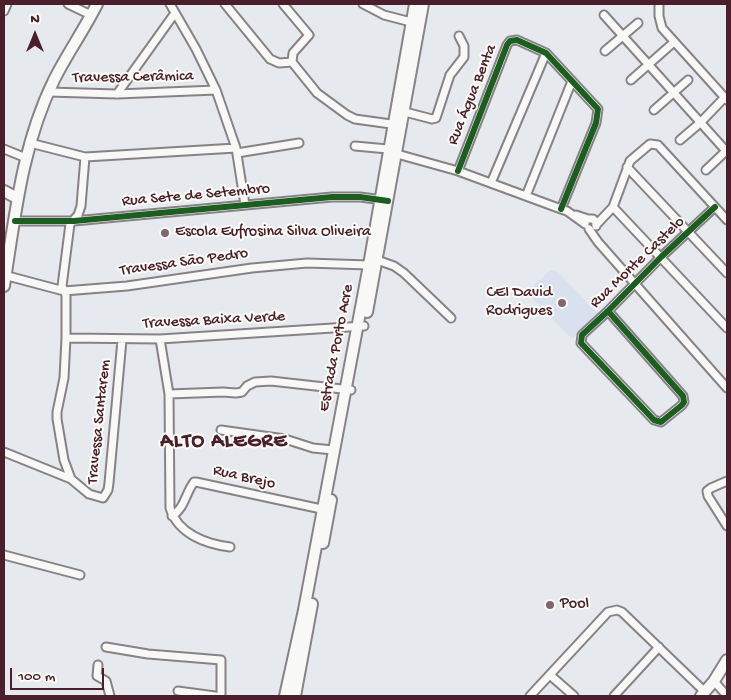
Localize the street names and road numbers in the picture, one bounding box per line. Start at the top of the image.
street label: Rua Água Benta [444,42,502,148]
street label: Travessa Cerâmica [72,67,194,89]
street label: Rua Sete de Setembro [121,180,271,212]
street label: Rua Monte Castelo [587,213,689,313]
street label: Travessa São Pedro [119,244,249,282]
street label: Estrada Porto Acre [315,283,359,413]
street label: Travessa Baixa Verde [142,308,286,334]
street label: Travessa Santarem [84,359,116,485]
street label: Rua Brejo [211,461,277,495]

